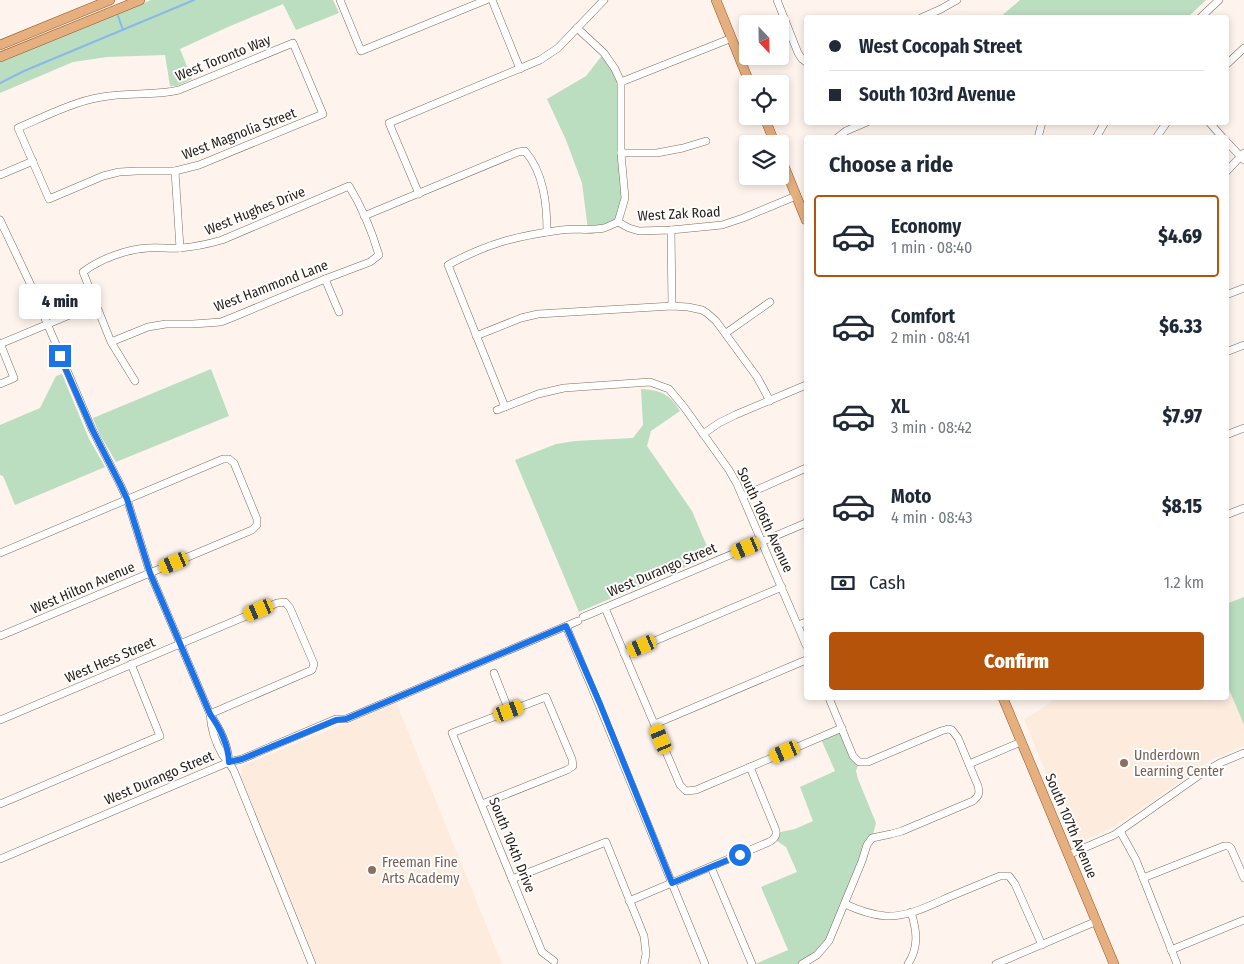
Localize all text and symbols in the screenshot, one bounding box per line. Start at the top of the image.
north arrow [739,15,789,65]
map controls [739,15,789,185]
street label: West Toronto Way [173,31,274,85]
text: West Cocopah Street [859,35,1022,58]
button: locate [739,75,789,125]
text: South 103rd Avenue [859,83,1016,106]
street label: West Magnolia Street [180,104,299,164]
button: layers [739,135,789,185]
text: Choose a ride [829,151,953,178]
street label: West Hughes Drive [202,183,308,239]
street label: West Zak Road [637,203,721,225]
icon: car [831,214,876,259]
text: Economy [891,215,961,238]
text: $4.69 [1158,225,1202,248]
text: 1 min · 08:40 [891,238,972,257]
street label: West Hammond Lane [212,256,331,316]
callout: 4 min [19,284,101,318]
text: 4 min [42,292,78,311]
icon: car [831,304,876,349]
text: Comfort [891,305,955,328]
text: $6.33 [1159,315,1202,338]
text: 2 min · 08:41 [891,328,970,347]
route end [49,345,71,367]
icon: car [831,394,876,439]
text: XL [891,395,910,418]
text: $7.97 [1162,405,1202,428]
text: 3 min · 08:42 [891,418,972,437]
street label: South 106th Avenue [733,465,797,575]
icon: car [831,484,876,529]
text: Moto [891,485,931,508]
text: $8.15 [1162,495,1202,518]
text: 4 min · 08:43 [891,508,973,527]
car [729,535,762,561]
street label: West Durango Street [605,539,719,601]
car [157,550,190,576]
street label: West Hilton Avenue [28,558,138,618]
icon: cash [829,569,857,597]
text: Cash [869,571,906,594]
text: 1.2 km [1164,573,1204,592]
car [242,597,275,623]
button: Confirm [829,632,1204,690]
street label: West Hess Street [62,633,158,687]
car [625,633,658,659]
car [492,699,525,723]
car [648,722,673,756]
car [768,739,801,765]
street label: West Durango Street [102,747,216,809]
place label: Underdown Learning Center [1134,747,1224,780]
marker: Underdown Learning Center [1118,757,1130,769]
street label: South 107th Avenue [1041,771,1101,881]
street label: South 104th Drive [485,795,539,895]
route start [729,844,751,866]
place label: Freeman Fine Arts Academy [382,854,460,887]
marker: Freeman Fine Arts Academy [366,864,378,876]

